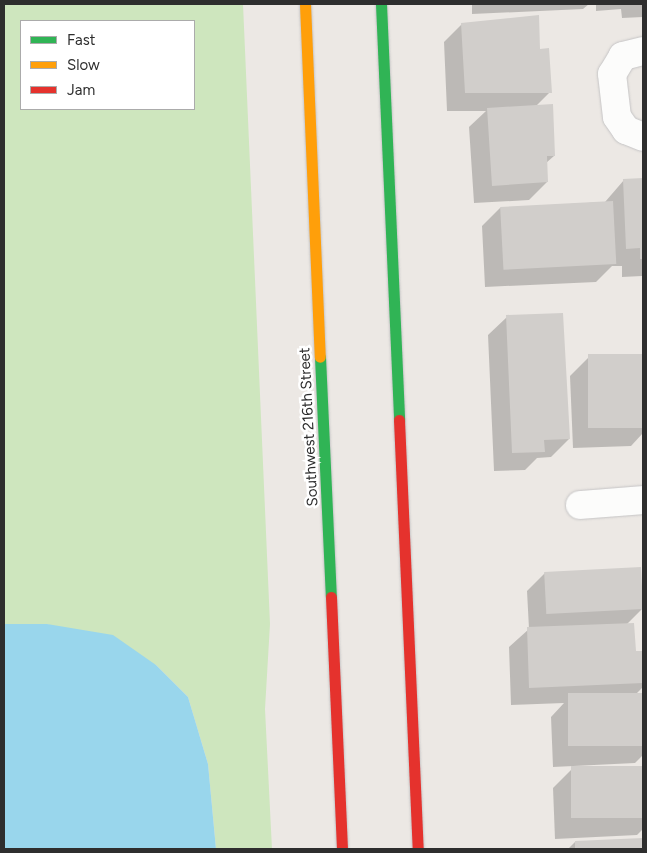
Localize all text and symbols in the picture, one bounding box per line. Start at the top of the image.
legend [20,20,195,110]
text: Fast [67,31,95,49]
text: Slow [67,56,100,74]
text: Jam [67,81,95,99]
street label: Southwest 216th Street [296,347,322,507]

